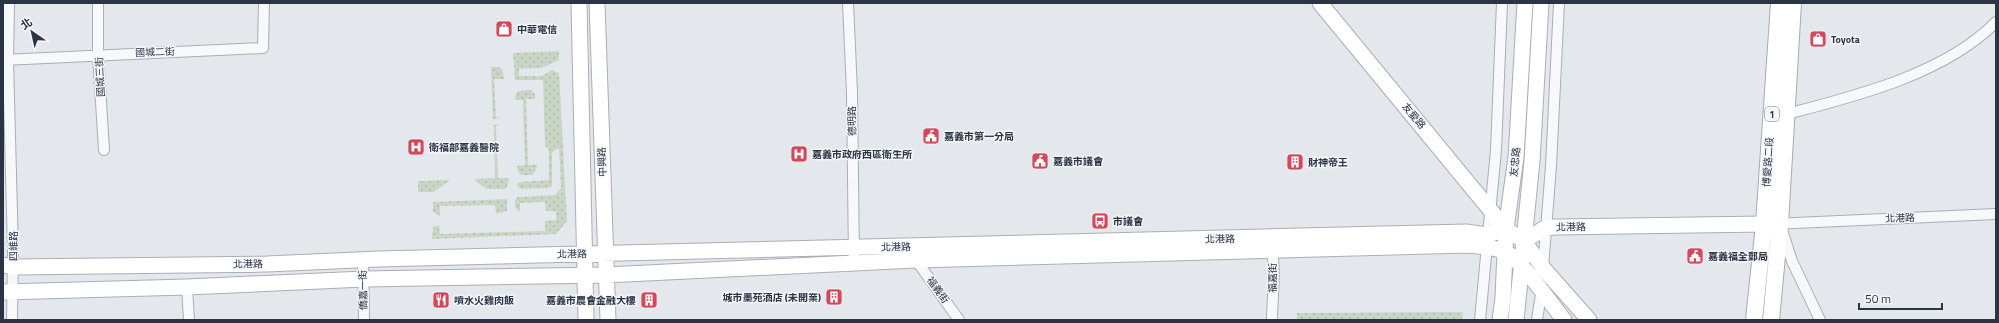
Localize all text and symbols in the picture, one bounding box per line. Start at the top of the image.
north arrow [12,12,52,52]
text: 北 [17,14,35,33]
shop icon: 中華電信 [494,19,514,39]
place label: 中華電信 [517,22,557,37]
shop icon: Toyota [1808,29,1828,49]
place label: Toyota [1831,32,1860,47]
street label: 國城二街 [135,44,175,60]
street label: 國城三街 [91,57,109,97]
street label: 友愛路 [1399,100,1429,132]
street label: 德明路 [844,106,860,136]
road number: 1 [1765,107,1779,121]
public building icon: 嘉義市第一分局 [921,126,941,146]
place label: 嘉義市第一分局 [944,129,1014,144]
hospital icon: 衛福部嘉義醫院 [406,137,426,157]
street label: 博愛路二段 [1759,137,1777,187]
place label: 衛福部嘉義醫院 [428,140,499,155]
hospital icon: 嘉義市政府西區衛生所 [789,144,809,164]
street label: 友忠路 [1506,146,1524,178]
street label: 中興路 [594,147,610,177]
place label: 嘉義市政府西區衛生所 [812,147,912,162]
public building icon: 嘉義市議會 [1030,151,1050,171]
building icon: 財神帝王 [1285,152,1305,172]
place label: 嘉義市議會 [1053,154,1104,169]
place label: 財神帝王 [1308,155,1348,170]
street label: 北港路 [1885,210,1915,226]
bus stop icon: 市議會 [1090,211,1110,231]
place label: 市議會 [1113,214,1144,229]
street label: 北港路 [1556,219,1586,235]
street label: 四維路 [6,231,21,261]
street label: 北港路 [1205,231,1235,247]
street label: 北港路 [881,239,911,255]
street label: 北港路 [557,246,587,262]
public building icon: 嘉義福全郵局 [1685,246,1705,266]
place label: 嘉義福全郵局 [1708,249,1768,264]
street label: 北港路 [233,256,263,272]
street label: 福嘉街 [1265,263,1280,293]
street label: 僑嘉一街 [355,270,371,311]
street label: 福義街 [923,273,953,307]
scale bar [1859,285,1942,311]
building icon: 城市墨苑酒店 (未開業) [824,287,844,307]
text: 50 m [1865,289,1891,308]
restaurant icon: 噴水火雞肉飯 [431,290,451,310]
building icon: 嘉義市農會金融大樓 [639,290,659,310]
place label: 城市墨苑酒店 (未開業) [723,290,821,305]
place label: 噴水火雞肉飯 [454,293,514,308]
place label: 嘉義市農會金融大樓 [546,293,636,308]

